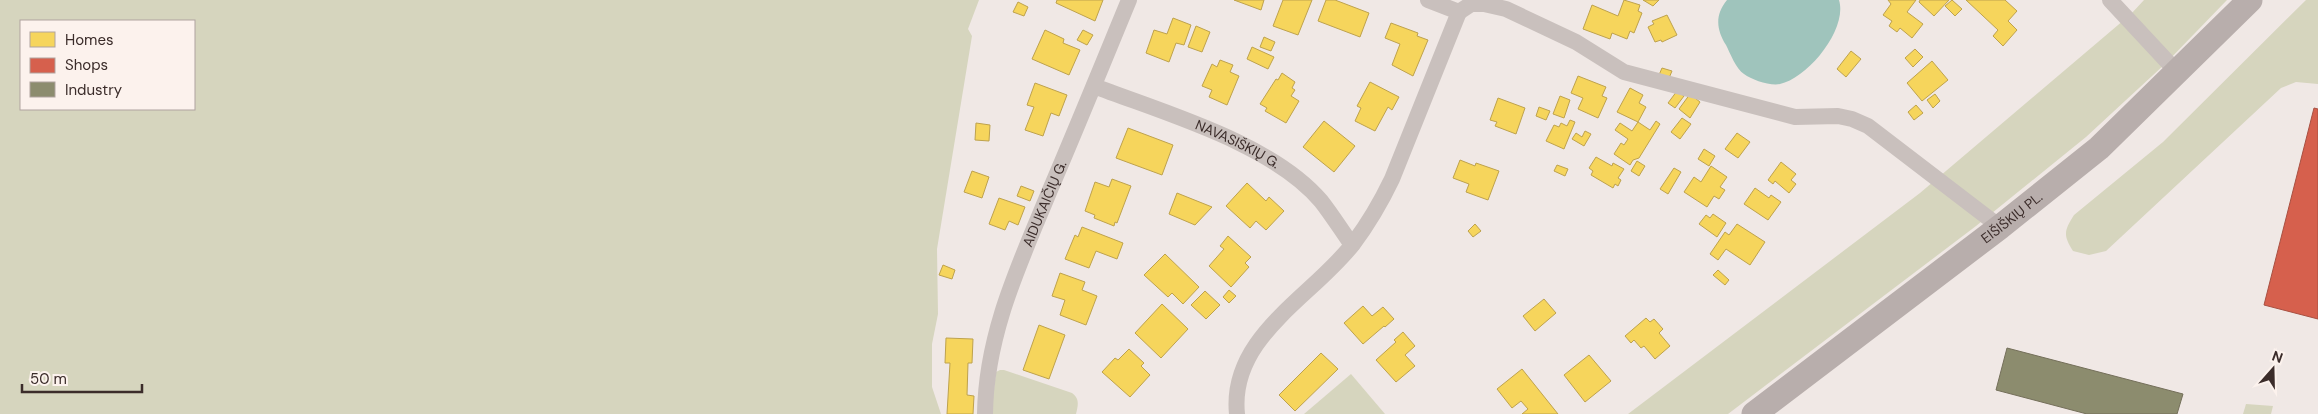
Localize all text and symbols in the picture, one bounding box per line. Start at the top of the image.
legend [20,20,195,110]
text: Homes [65,30,114,50]
text: Shops [65,55,108,75]
text: Industry [65,80,123,100]
street label: NAVASIŠKIŲ G. [1193,115,1284,173]
street label: AIDUKAIČIŲ G. [1018,158,1071,249]
street label: EIŠIŠKIŲ PL. [1977,188,2046,247]
north arrow [2248,344,2298,394]
text: N [2270,347,2285,367]
scale bar [22,362,142,394]
text: 50 m [30,369,67,389]

